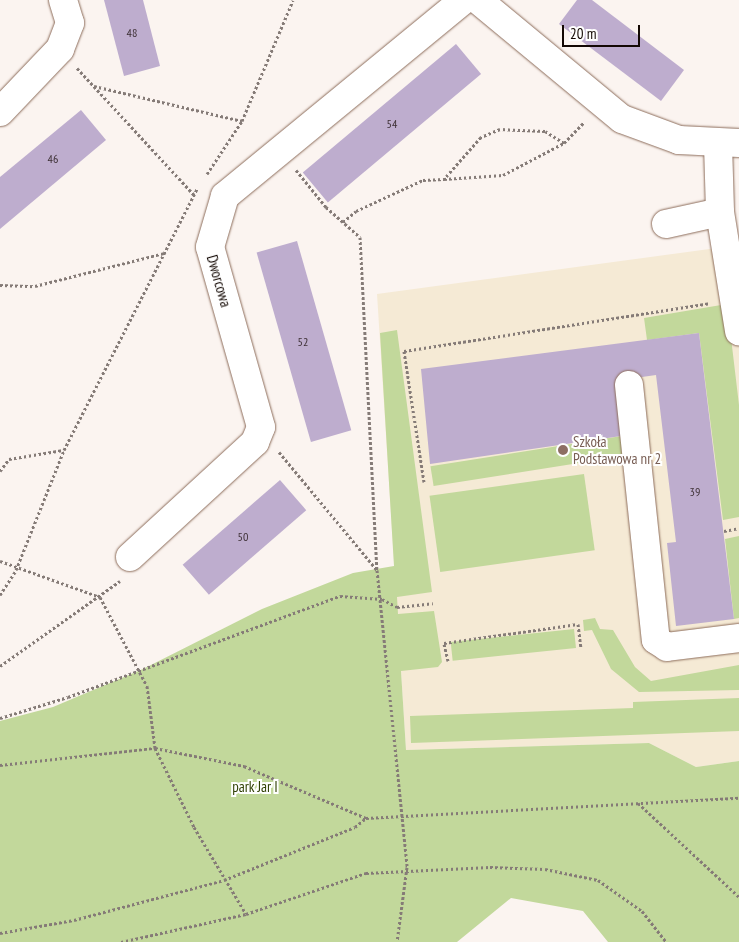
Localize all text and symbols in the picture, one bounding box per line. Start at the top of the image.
scale bar [564,15,642,47]
text: 20 m [570,24,596,43]
house number: 48 [127,26,137,40]
house number: 54 [387,117,397,131]
house number: 46 [48,152,58,166]
street label: Dworcowa [203,253,235,309]
house number: 52 [298,335,308,349]
place label: Szkoła Podstawowa nr 2 [573,432,661,467]
marker: Szkoła Podstawowa nr 2 [557,444,569,456]
house number: 39 [690,485,700,499]
house number: 50 [238,530,248,544]
park label: park Jar I [232,778,278,796]

